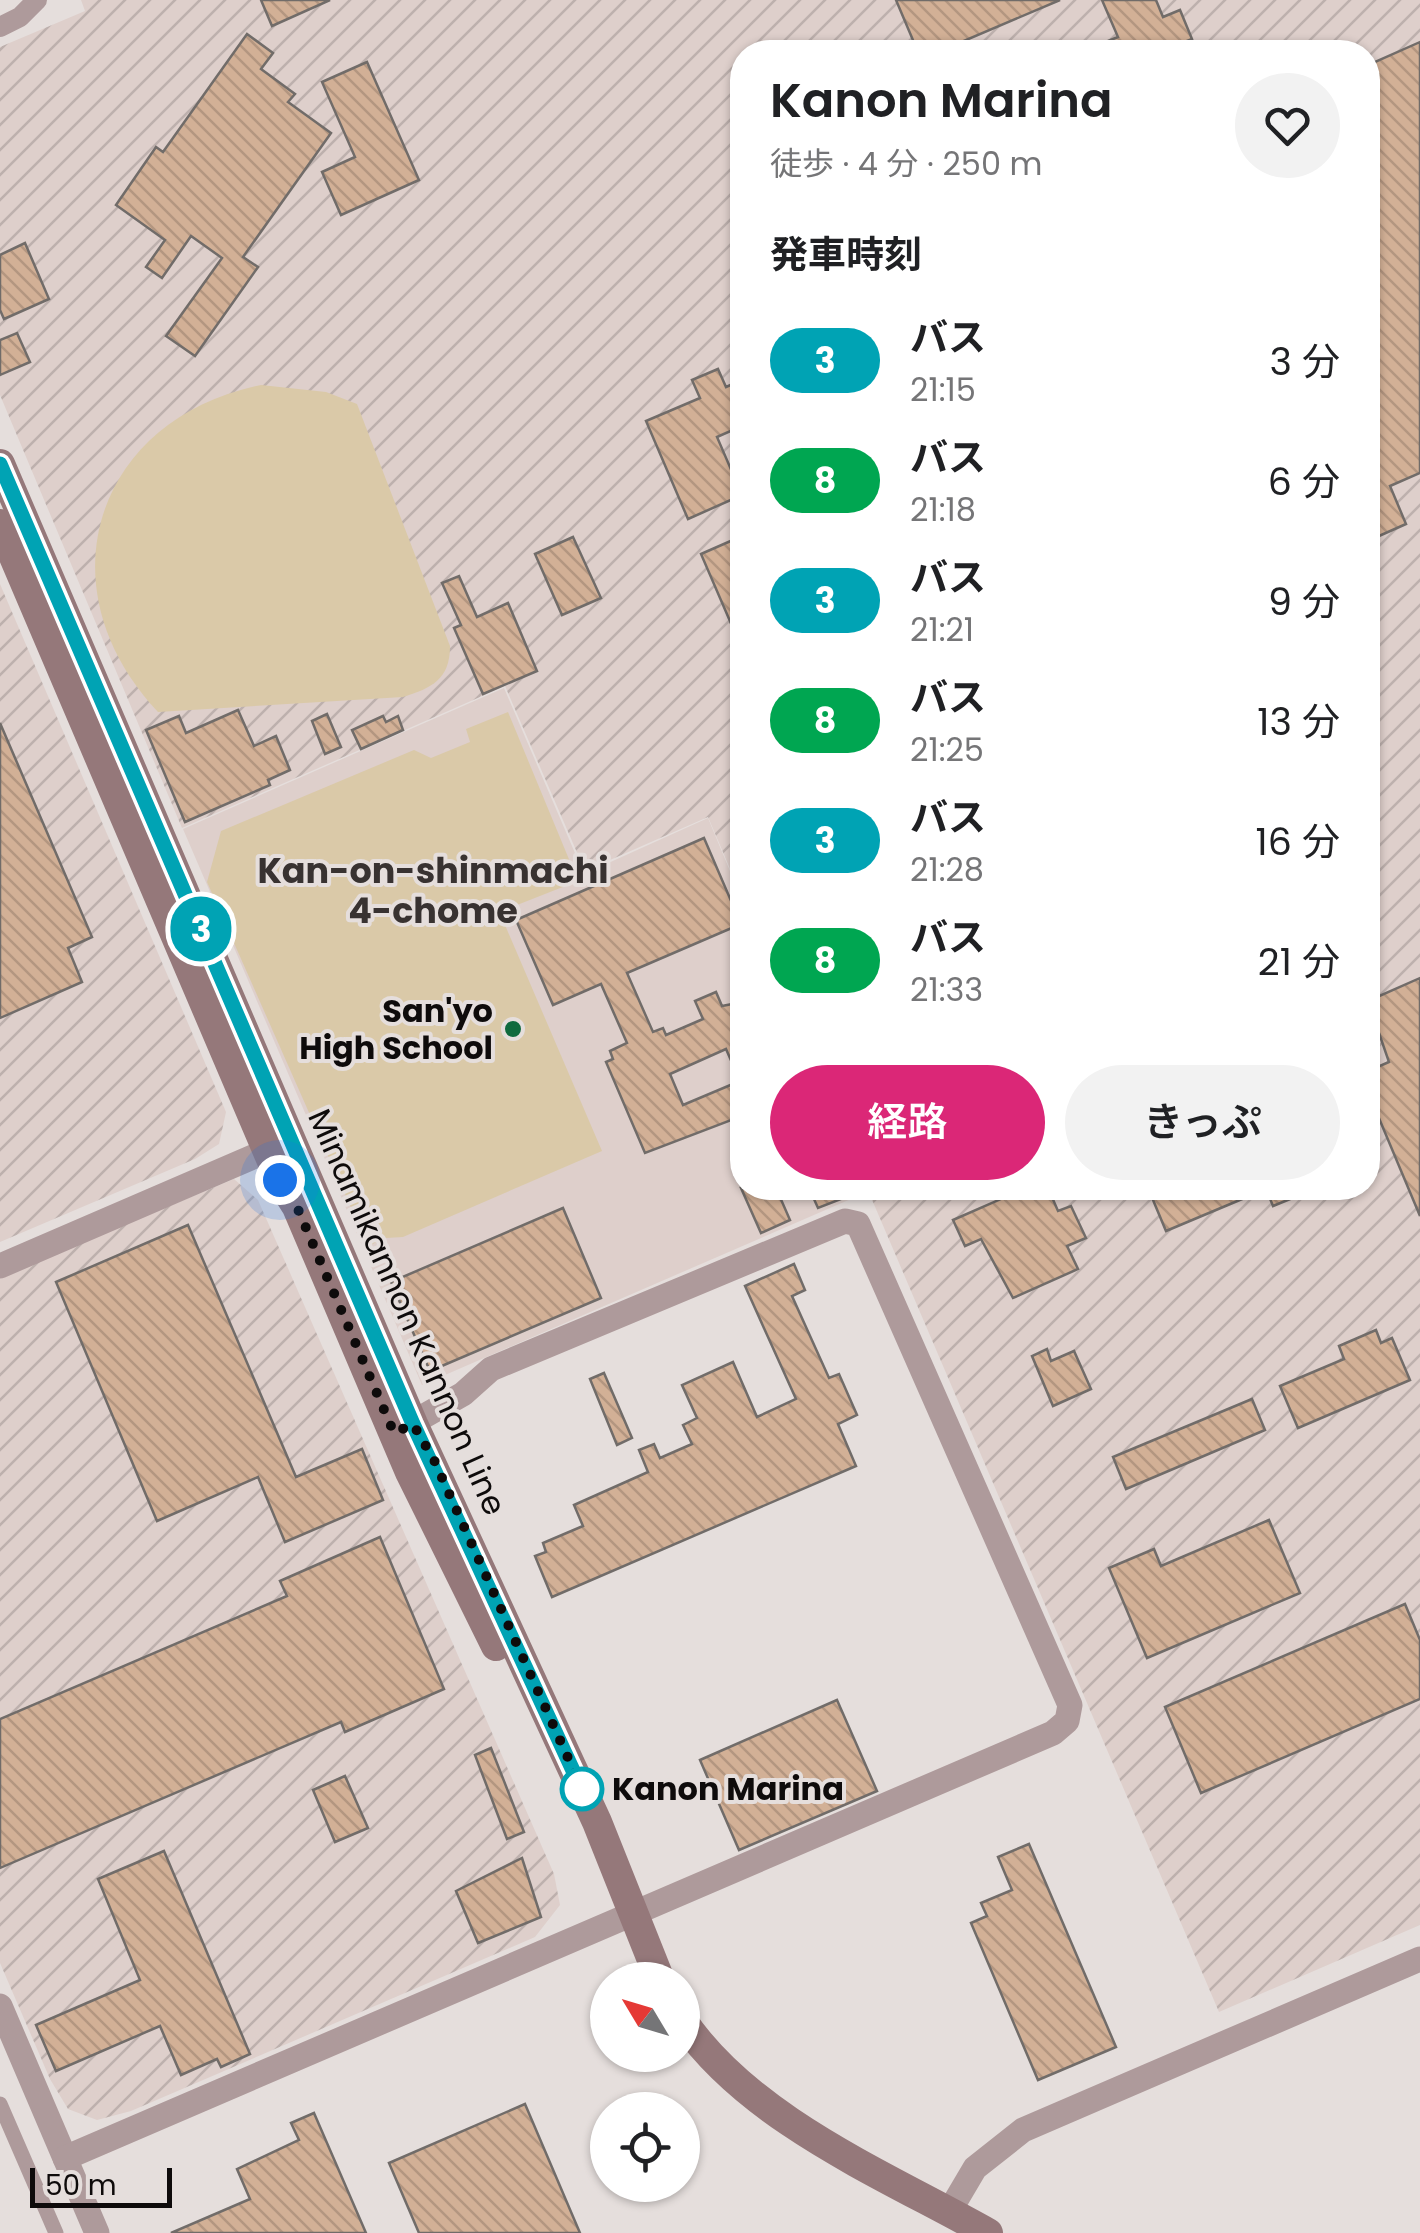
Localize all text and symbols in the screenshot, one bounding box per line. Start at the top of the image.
text: Kanon Marina [770,67,1113,134]
button: heart [1235,73,1340,178]
text: 徒歩 · 4 分 · 250 m [770,141,1043,186]
text: 発車時刻 [770,228,922,281]
text: バス [910,311,986,364]
text: 3 分 [1269,335,1340,388]
text: 3 [814,336,836,385]
text: 21:15 [910,367,976,412]
text: バス [910,431,986,484]
text: 6 分 [1268,455,1340,508]
text: 8 [814,456,836,505]
text: 21:18 [910,487,976,532]
text: バス [910,551,986,604]
text: 9 分 [1268,575,1340,628]
text: 3 [814,576,836,625]
text: 21:21 [910,607,974,652]
text: バス [910,671,986,724]
text: 13 分 [1257,695,1340,748]
text: 8 [814,696,836,745]
text: 21:25 [910,727,984,772]
text: バス [910,791,986,844]
text: 16 分 [1256,815,1340,868]
text: 3 [814,816,836,865]
district label: Kan-on-shinmachi 4-chome [257,846,609,935]
text: 21:28 [910,847,984,892]
line badge: 3 [168,896,234,962]
text: 3 [190,905,212,954]
text: バス [910,911,986,964]
text: 21 分 [1258,935,1340,988]
text: 8 [814,936,836,985]
text: 21:33 [910,967,983,1012]
place label: San'yo High School [299,988,493,1070]
marker: San'yo High School [502,1018,524,1040]
button: 経路 [770,1065,1045,1180]
button: きっぷ [1065,1065,1340,1180]
street label: Minamikannon Kannon Line [297,1102,518,1522]
your location [255,1155,305,1205]
place label: Kanon Marina [612,1766,844,1811]
marker: Kanon Marina [561,1768,603,1810]
north arrow [590,1962,700,2072]
map controls [590,1962,700,2202]
button: locate [590,2092,700,2202]
scale bar [30,2163,172,2208]
text: 50 m [45,2166,116,2205]

